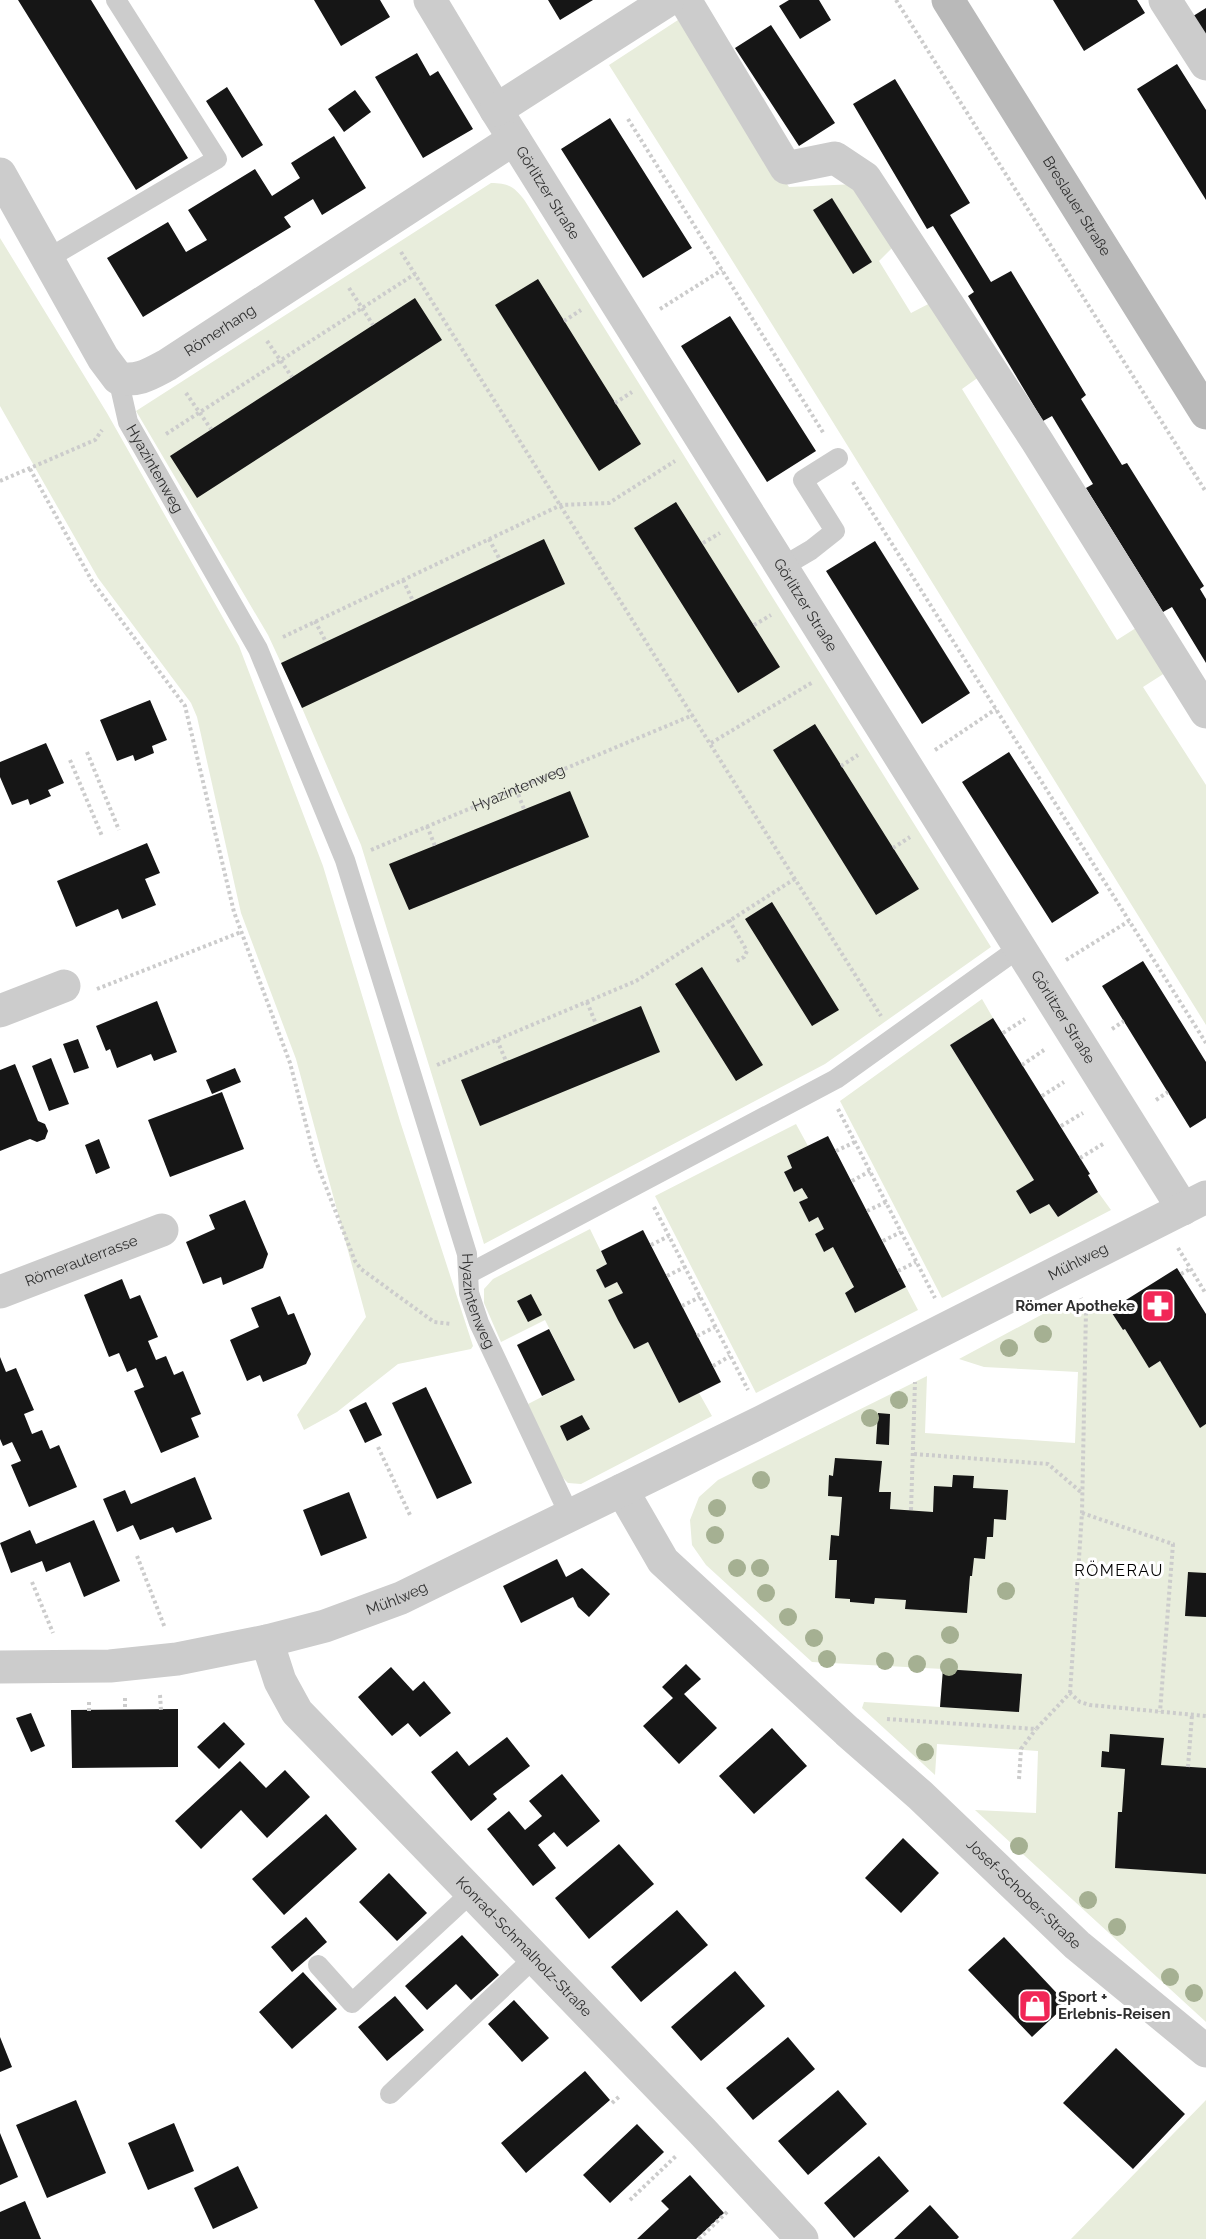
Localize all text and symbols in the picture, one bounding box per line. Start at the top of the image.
street label: Görlitzer Straße [512,143,584,243]
street label: Breslauer Straße [1039,153,1115,260]
street label: Römerhang [181,301,259,360]
street label: Hyazintenweg [122,421,187,516]
street label: Görlitzer Straße [770,555,841,655]
street label: Hyazintenweg [469,761,568,816]
street label: Görlitzer Straße [1027,967,1099,1067]
street label: Römerauterrasse [22,1231,140,1291]
street label: Mühlweg [1045,1239,1111,1284]
street label: Hyazintenweg [458,1253,499,1352]
pharmacy icon: Römer Apotheke [1140,1288,1176,1324]
place label: Römer Apotheke [1015,1297,1135,1315]
district label: RÖMERAU [1074,1560,1164,1580]
street label: Mühlweg [364,1577,430,1619]
street label: Josef-Schober-Straße [963,1835,1085,1953]
street label: Konrad-Schmalholz-Straße [452,1873,596,2021]
shop icon: Sport + Erlebnis-Reisen [1017,1988,1053,2024]
place label: Sport + Erlebnis-Reisen [1058,1988,1171,2023]

